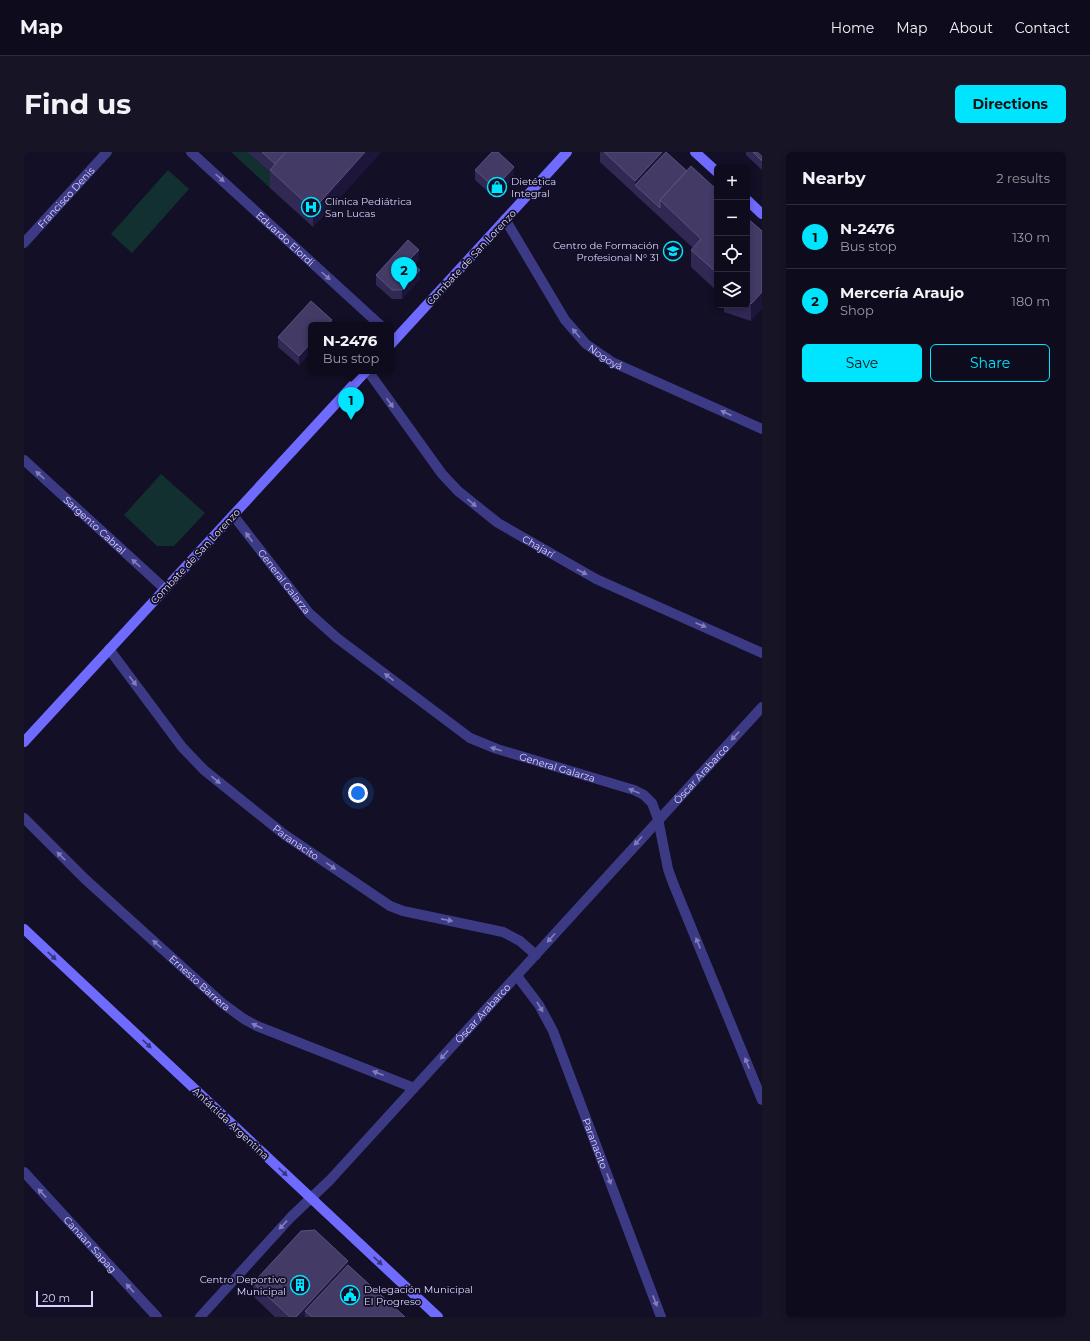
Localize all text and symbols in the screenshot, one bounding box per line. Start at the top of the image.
text: Map [20,16,63,39]
text: Home [831,19,874,37]
text: Map [896,19,927,37]
text: About [949,19,993,37]
text: Contact [1015,19,1070,37]
button: Directions [955,85,1066,123]
text: Find us [24,87,131,121]
street label: Francisco Denis [35,164,98,231]
map controls [714,164,750,308]
button: + [714,164,750,200]
text: Nearby [802,168,866,188]
text: 2 results [996,170,1050,186]
one-way arrow [215,174,225,183]
place label: Dietética Integral [511,175,556,200]
shop icon: Dietética Integral [486,176,508,198]
place label: Clínica Pediátrica San Lucas [325,195,412,220]
hospital icon: Clínica Pediátrica San Lucas [300,196,322,218]
button: − [714,200,750,236]
street label: Combate de San Lorenzo [424,207,519,308]
street label: Eduardo Elordi [253,209,317,269]
text: N-2476 [840,219,895,238]
text: 1 [812,229,818,245]
text: 130 m [1012,229,1050,245]
button: locate [714,236,750,272]
text: Bus stop [840,238,897,254]
place label: Centro de Formación Profesional N° 31 [553,239,659,264]
school or university icon: Centro de Formación Profesional N° 31 [662,240,684,262]
pin: 2 [391,257,417,290]
one-way arrow [321,271,331,280]
button: layers [714,272,750,308]
text: Mercería Araujo [840,283,964,302]
text: 2 [811,293,819,309]
text: 180 m [1011,293,1050,309]
text: Shop [840,302,874,318]
popup [308,322,394,374]
one-way arrow [571,328,581,338]
text: N-2476 [323,331,377,350]
street label: Nogoyá [586,342,625,373]
button: Save [802,344,922,382]
button: Share [930,344,1050,382]
text: Bus stop [323,350,379,366]
pin: 1 [338,387,364,420]
one-way arrow [386,398,394,408]
one-way arrow [721,410,732,416]
one-way arrow [35,470,45,480]
street label: Sargento Cabral [60,493,129,557]
one-way arrow [467,499,477,508]
street label: Combate de San Lorenzo [148,506,243,607]
one-way arrow [245,531,253,542]
street label: Chajarí [520,532,558,562]
street label: General Galarza [255,547,313,617]
one-way arrow [131,558,141,567]
one-way arrow [576,569,588,575]
one-way arrow [695,622,706,628]
one-way arrow [384,673,394,681]
one-way arrow [128,675,137,686]
one-way arrow [731,730,740,741]
street label: Óscar Arabarco [671,742,732,807]
one-way arrow [490,746,502,752]
street label: General Galarza [518,750,597,785]
one-way arrow [211,775,221,784]
your location [348,783,368,803]
one-way arrow [628,787,640,793]
street label: Paranacito [270,822,321,863]
one-way arrow [633,836,642,847]
one-way arrow [56,851,66,861]
one-way arrow [325,863,336,870]
one-way arrow [441,917,453,923]
one-way arrow [546,933,556,943]
one-way arrow [695,938,701,949]
one-way arrow [151,940,162,949]
one-way arrow [47,951,58,960]
street label: Ernesto Barrera [166,952,233,1014]
street label: Óscar Arabarco [452,981,513,1046]
one-way arrow [536,1002,544,1012]
one-way arrow [251,1023,263,1029]
one-way arrow [142,1040,152,1049]
one-way arrow [440,1050,449,1060]
one-way arrow [744,1057,750,1069]
one-way arrow [372,1070,384,1076]
street label: Antártida Argentina [190,1085,272,1162]
street label: Paranacito [579,1116,610,1171]
one-way arrow [278,1167,288,1176]
one-way arrow [606,1174,612,1186]
one-way arrow [38,1187,47,1198]
street label: Canaan Sapag [61,1213,119,1276]
one-way arrow [279,1220,288,1231]
one-way arrow [373,1256,383,1265]
place label: Centro Deportivo Municipal [200,1273,286,1298]
building icon: Centro Deportivo Municipal [289,1274,311,1296]
one-way arrow [126,1283,135,1293]
place label: Delegación Municipal El Progreso [364,1283,473,1308]
public building icon: Delegación Municipal El Progreso [339,1284,361,1306]
scale bar [36,1289,93,1308]
text: 20 m [42,1291,70,1305]
one-way arrow [652,1296,658,1308]

